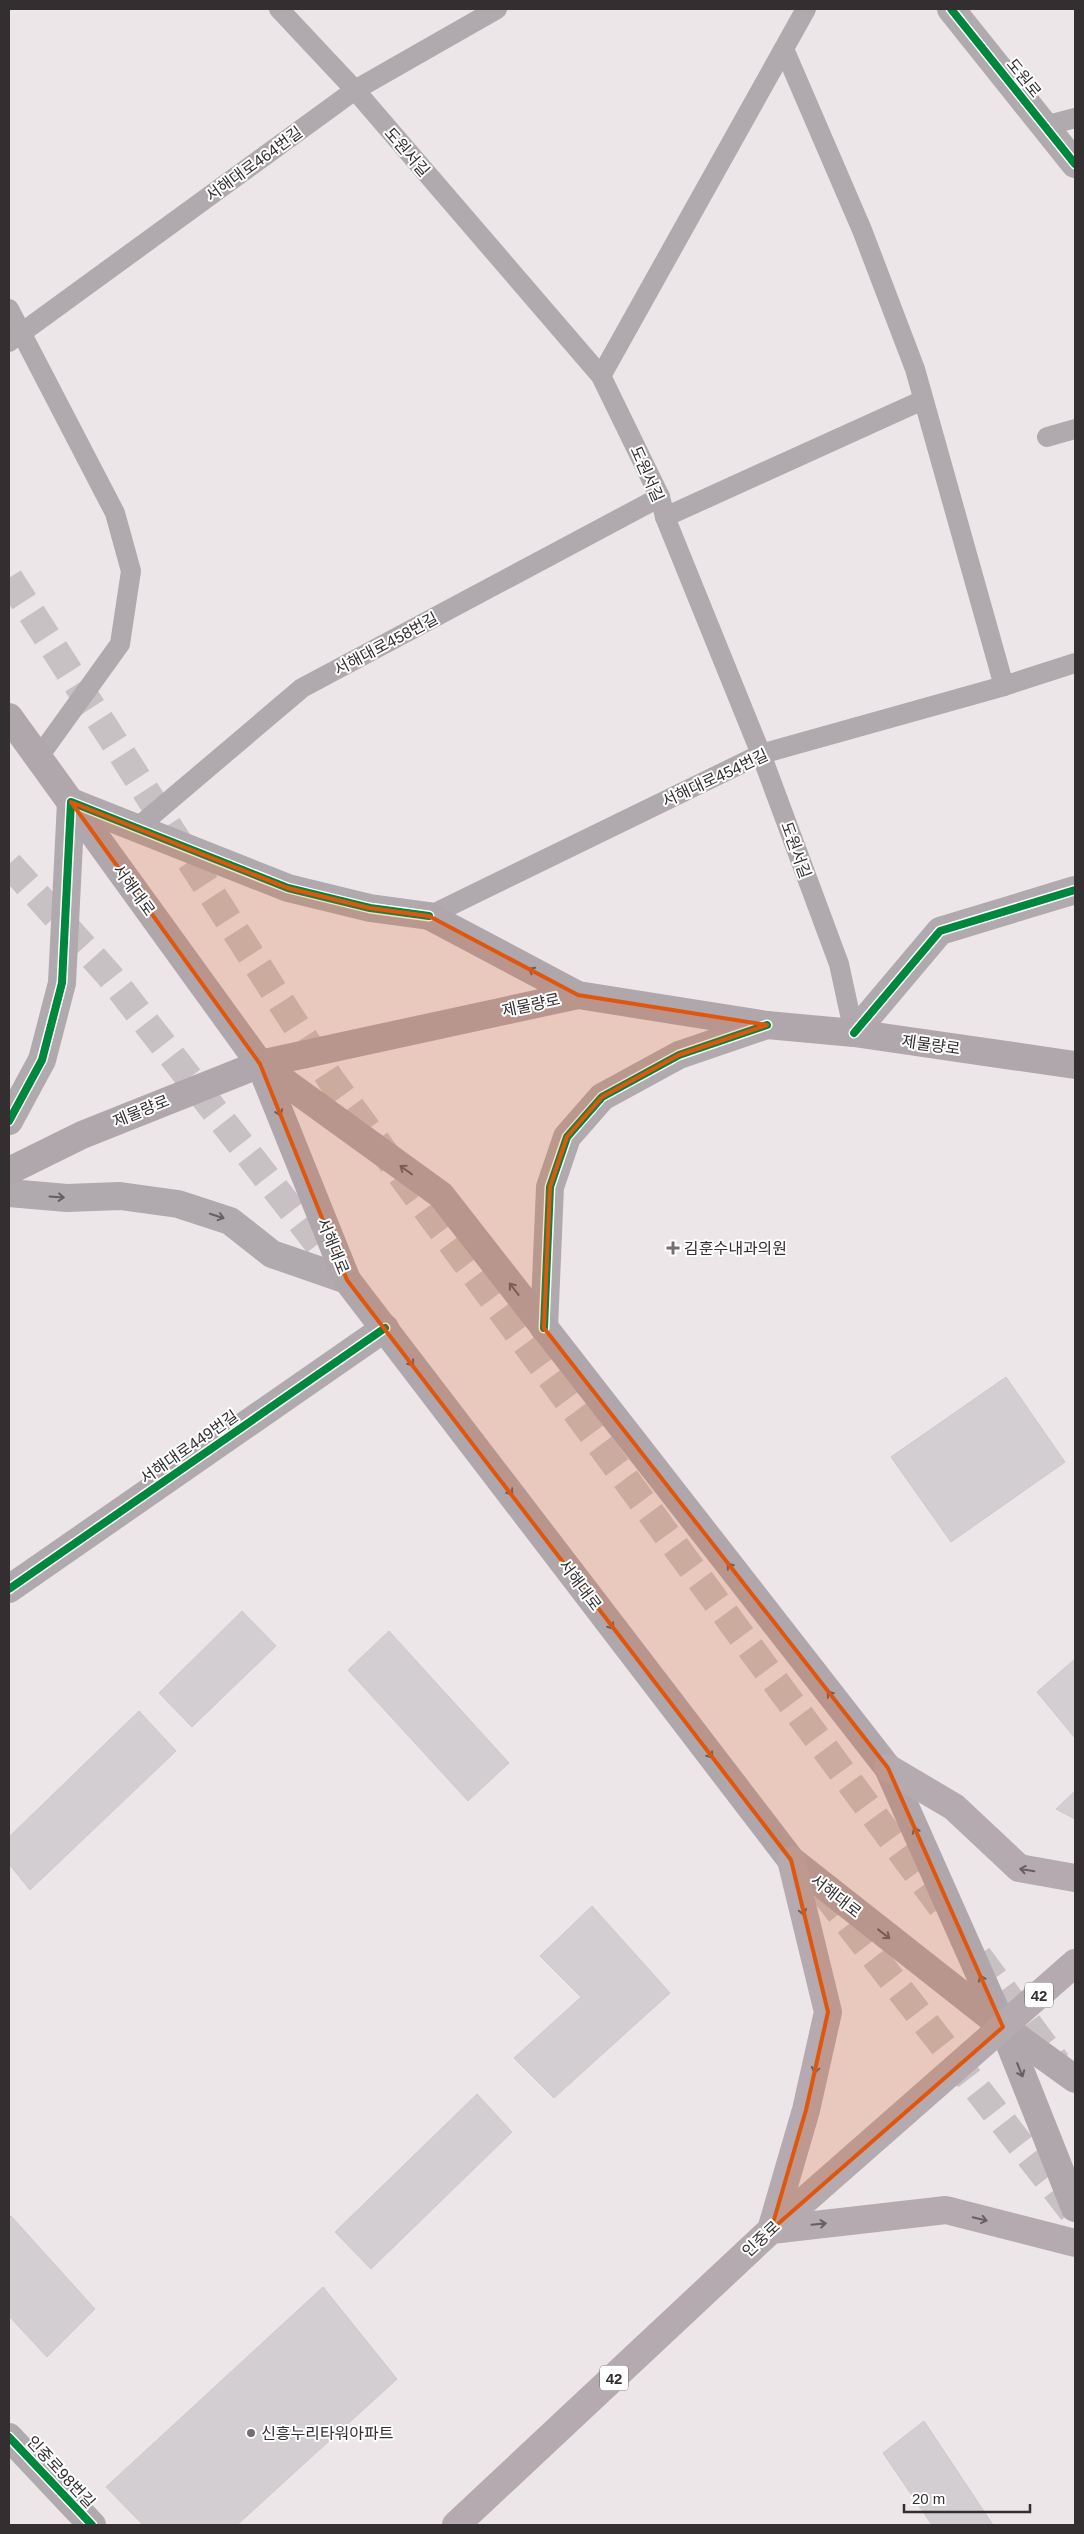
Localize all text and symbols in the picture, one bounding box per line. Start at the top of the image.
street label: 도원로 [1003,55,1045,101]
street label: 서해대로464번길 [202,123,306,205]
street label: 도원서길 [381,124,433,180]
street label: 도원서길 [627,444,667,504]
street label: 서해대로458번길 [331,609,441,679]
street label: 서해대로454번길 [659,746,771,810]
street label: 도원서길 [778,819,814,881]
street label: 서해대로 [110,861,158,919]
one-way arrow [528,967,543,976]
street label: 제물량로 [500,991,562,1019]
street label: 제물량로 [901,1032,962,1058]
street label: 제물량로 [111,1092,172,1130]
one-way arrow [274,1101,283,1116]
one-way arrow [399,1165,413,1175]
one-way arrow [49,1192,65,1202]
one-way arrow [209,1212,225,1222]
street label: 서해대로 [314,1216,352,1277]
place label: 김훈수내과의원 [684,1240,787,1257]
marker: 김훈수내과의원 [666,1241,680,1255]
one-way arrow [509,1283,520,1296]
one-way arrow [404,1353,414,1367]
street label: 서해대로449번길 [137,1407,241,1487]
one-way arrow [502,1482,513,1495]
street label: 서해대로 [555,1556,605,1614]
one-way arrow [727,1563,738,1576]
one-way arrow [604,1616,615,1629]
one-way arrow [827,1690,837,1704]
one-way arrow [702,1745,713,1758]
one-way arrow [912,1827,921,1842]
one-way arrow [1020,1864,1036,1874]
street label: 서해대로 [808,1871,865,1921]
one-way arrow [798,1899,807,1915]
one-way arrow [877,1928,890,1939]
one-way arrow [978,1975,988,1990]
road number: 42 [1025,1982,1053,2008]
one-way arrow [811,2057,820,2073]
one-way arrow [1016,2062,1025,2077]
one-way arrow [971,2215,987,2224]
street label: 인중로 [739,2218,783,2260]
one-way arrow [811,2219,827,2229]
road number: 42 [600,2366,628,2390]
place label: 신흥누리타워아파트 [261,2425,393,2442]
marker: 신흥누리타워아파트 [245,2427,257,2439]
street label: 인중로98번길 [24,2433,98,2511]
scale bar [904,2482,1030,2514]
text: 20 m [912,2490,945,2507]

